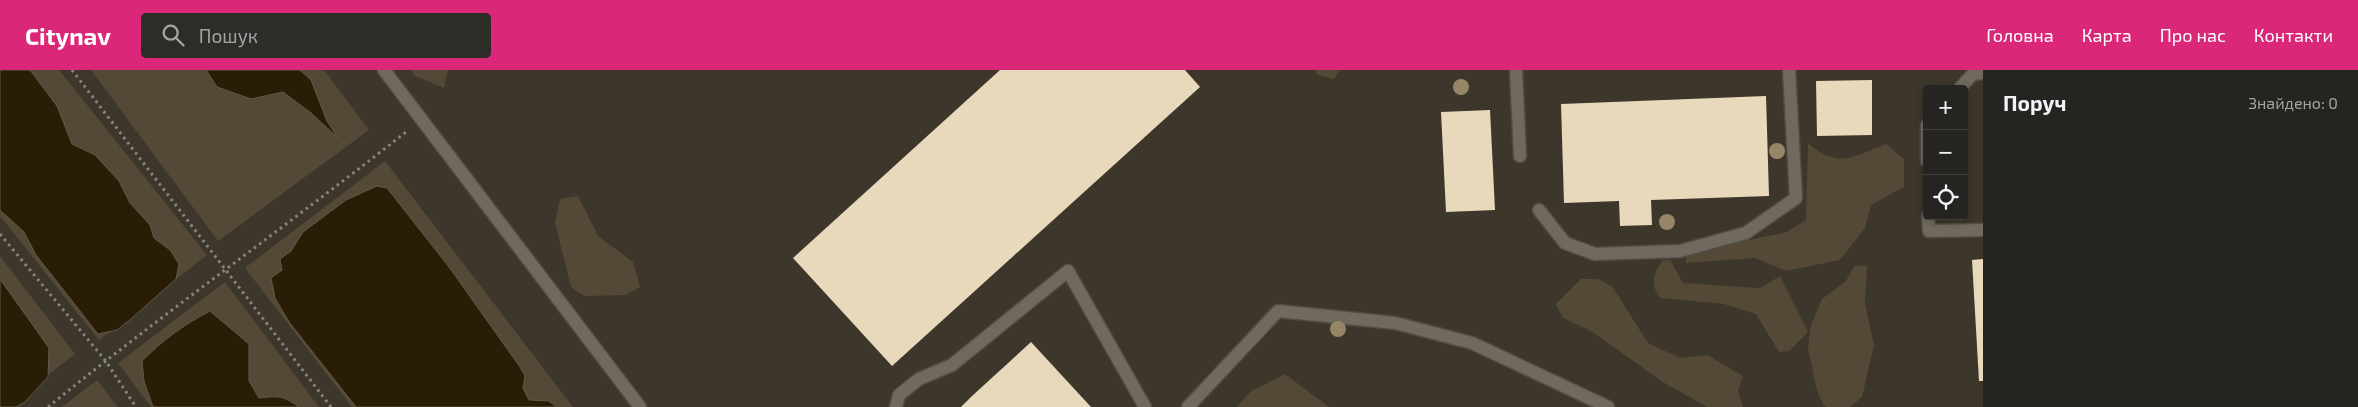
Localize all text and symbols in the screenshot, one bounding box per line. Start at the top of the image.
search box [141,13,491,58]
text: Citynav [25,21,111,50]
icon: search [159,21,187,49]
text: Пошук [199,24,258,47]
text: Головна [1986,24,2054,46]
text: Карта [2082,24,2132,46]
text: Про нас [2160,24,2226,46]
text: Контакти [2254,24,2333,46]
map controls [1923,85,1968,220]
button: + [1923,85,1968,130]
text: Поруч [2003,90,2066,115]
text: Знайдено: 0 [2248,93,2338,112]
button: − [1923,130,1968,175]
button: locate [1923,175,1968,220]

